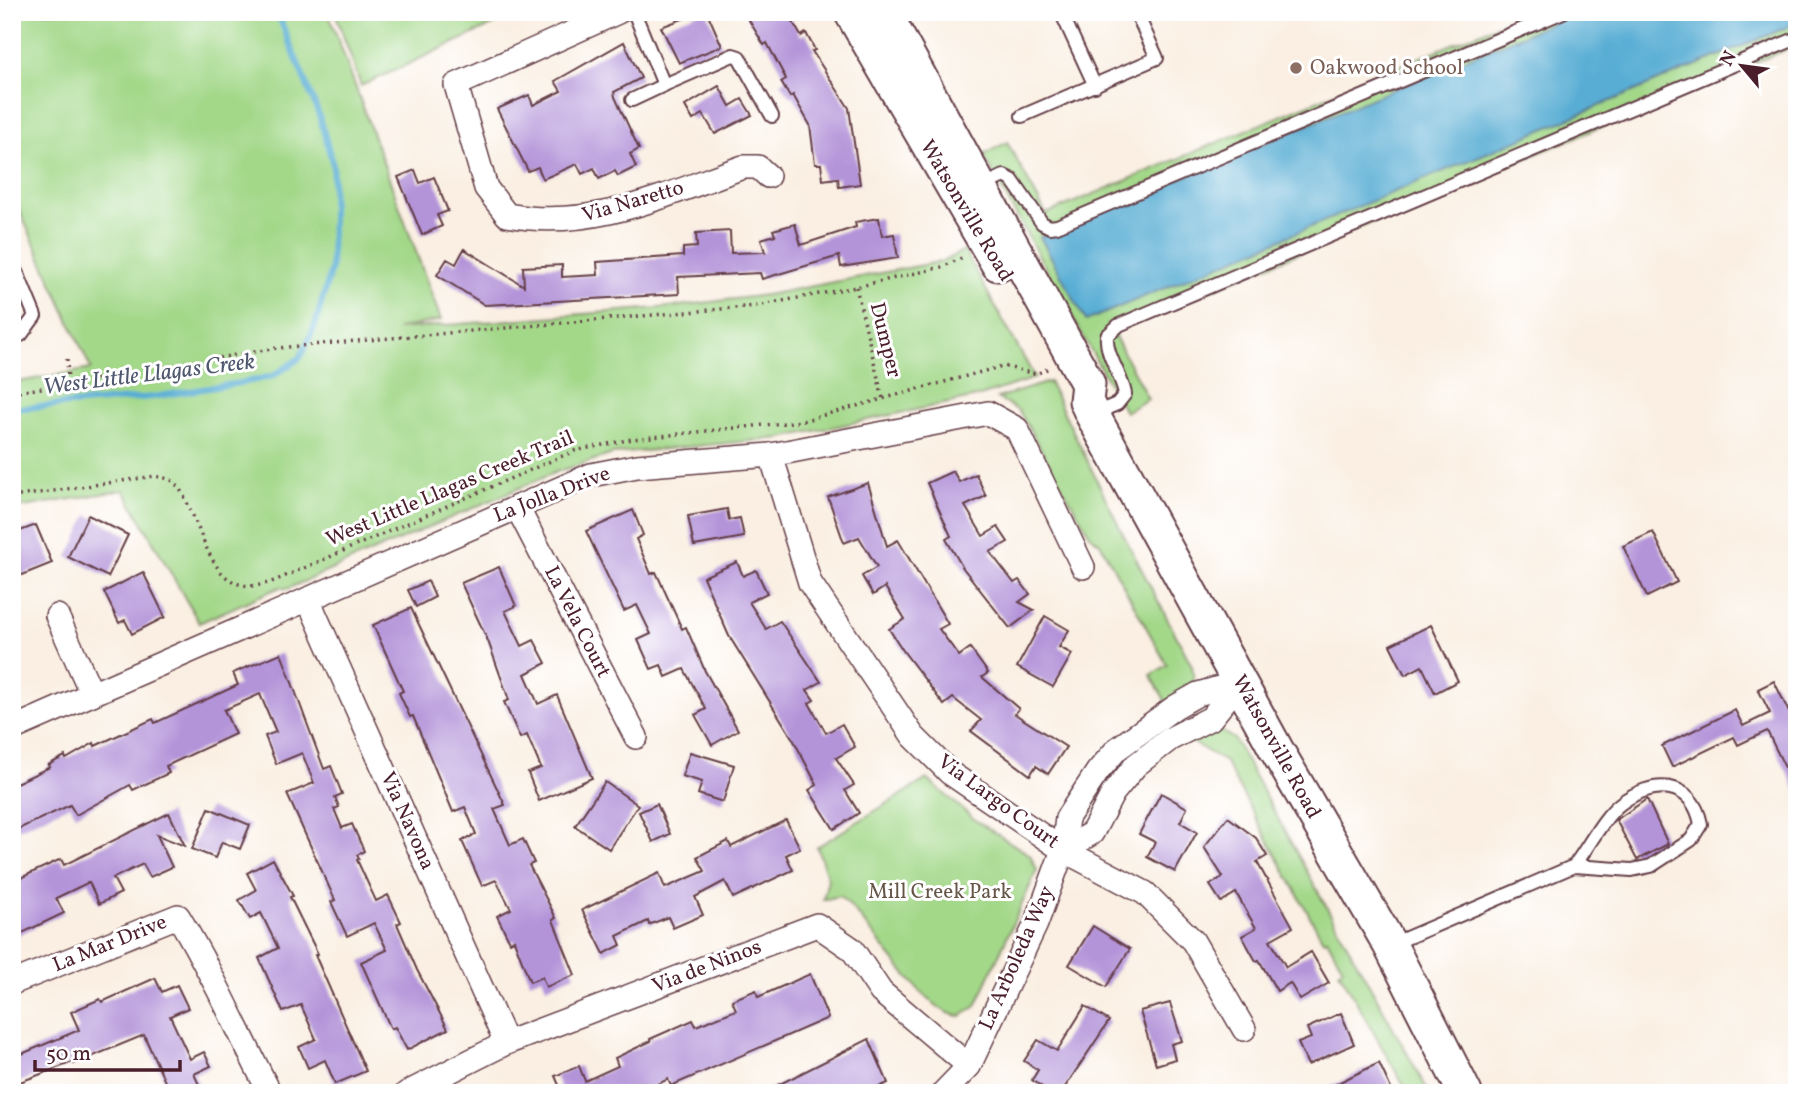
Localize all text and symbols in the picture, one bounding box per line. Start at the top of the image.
north arrow [1708,32,1778,102]
text: N [1714,46,1744,71]
place label: Oakwood School [1310,54,1463,83]
marker: Oakwood School [1288,60,1304,76]
street label: Watsonville Road [912,135,1020,287]
street label: Via Naretto [579,174,687,230]
street label: Dumper [862,299,908,381]
water label: West Little Llagas Creek [41,346,257,404]
street label: West Little Llagas Creek Trail [322,424,578,554]
street label: La Jolla Drive [489,459,615,531]
street label: La Vela Court [536,561,618,683]
street label: Watsonville Road [1224,670,1328,824]
street label: Via Largo Court [931,748,1065,856]
street label: Via Navona [372,767,442,875]
park label: Mill Creek Park [868,878,1012,907]
street label: La Arboleda Way [972,881,1062,1035]
street label: La Mar Drive [49,908,171,980]
street label: Via de Ninos [648,933,766,1001]
scale bar [35,1028,180,1072]
text: 50 m [46,1040,91,1069]

